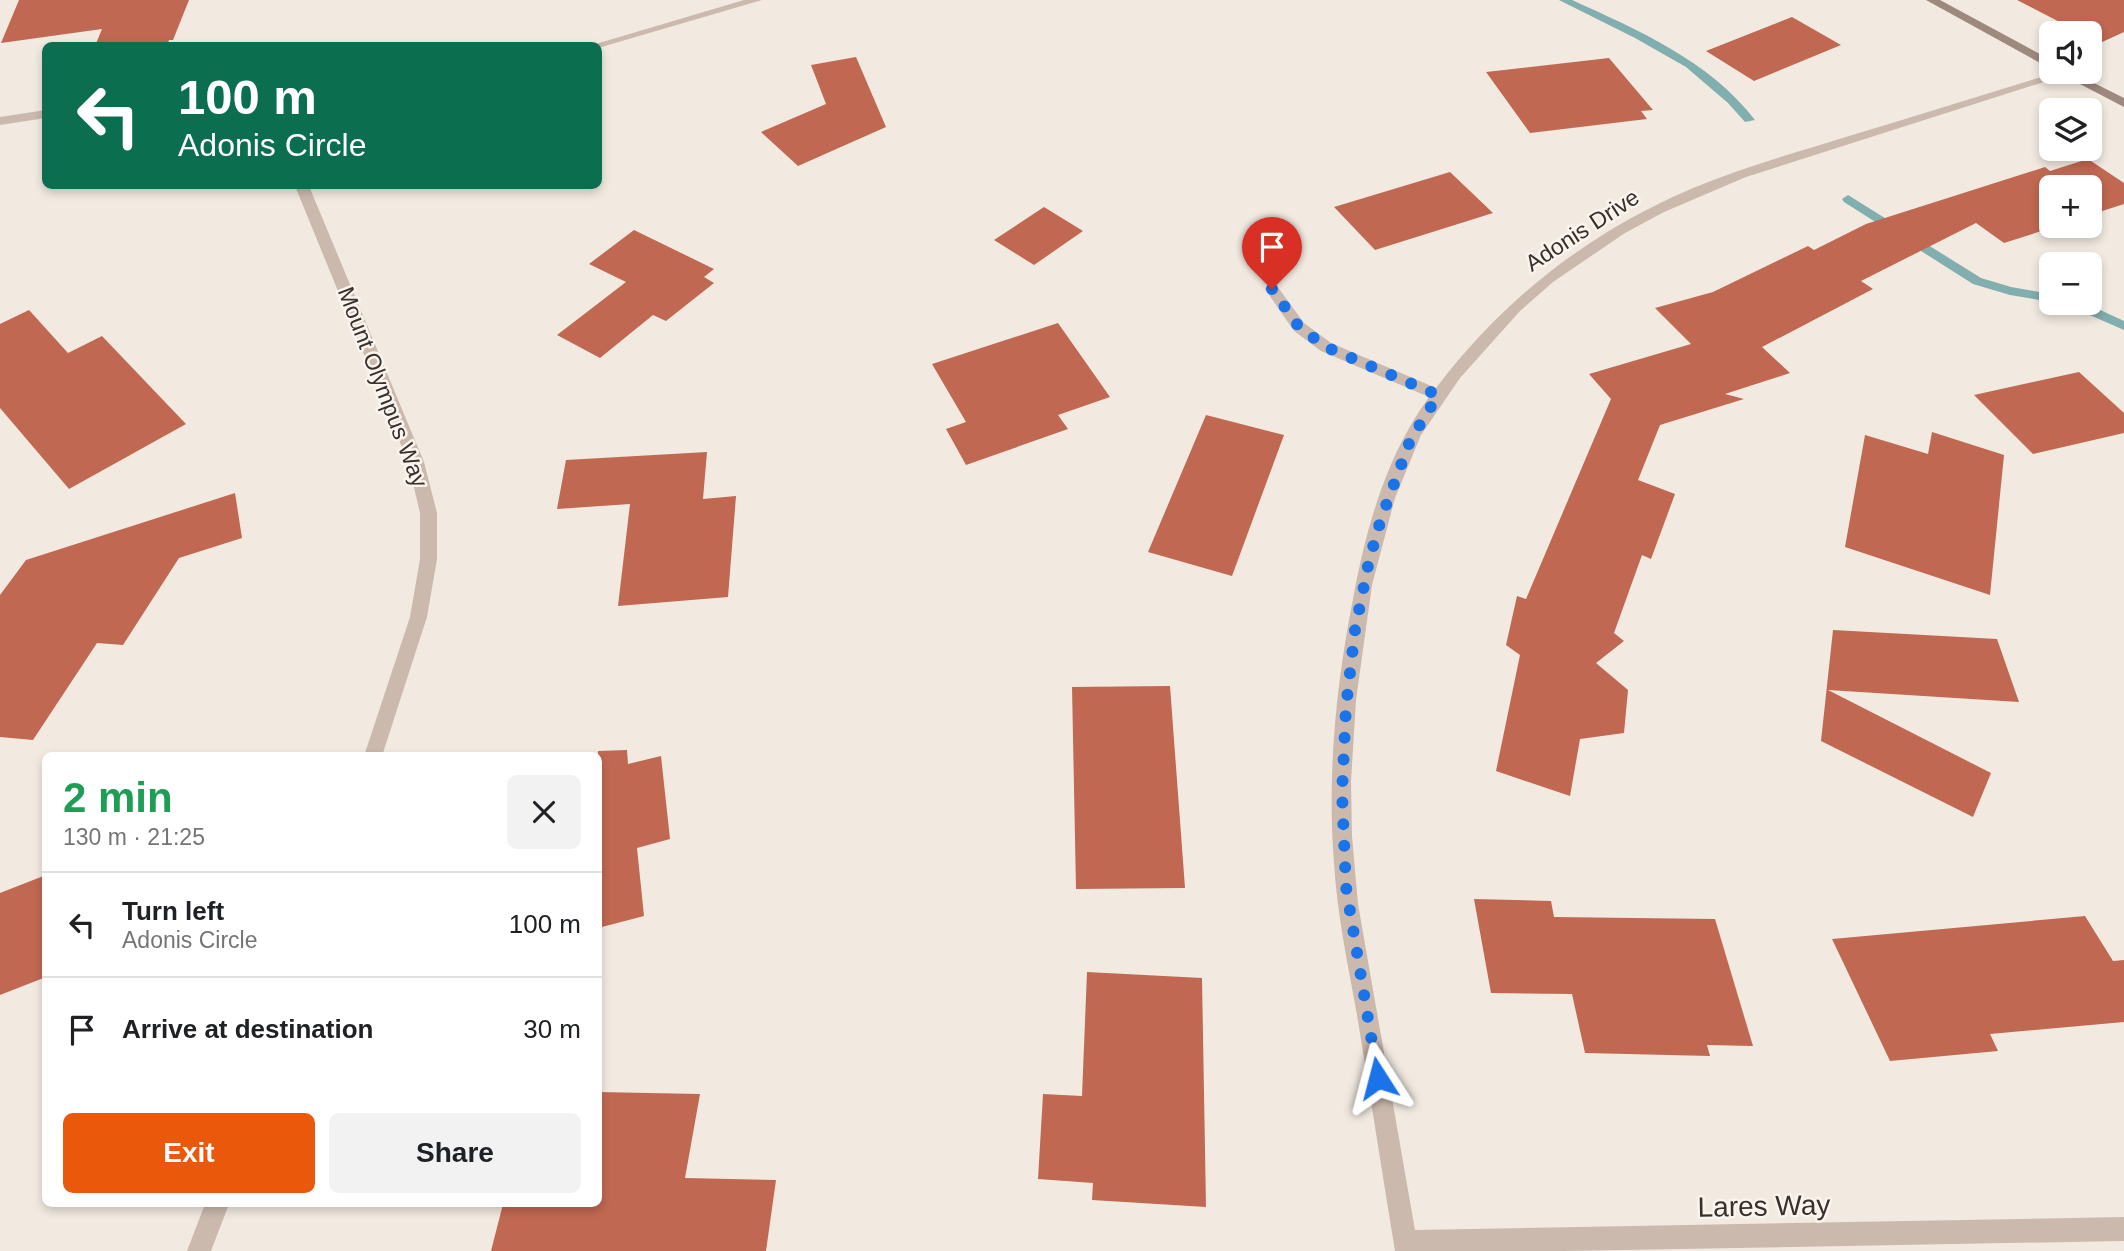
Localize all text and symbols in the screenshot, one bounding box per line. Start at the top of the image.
map controls [2039,21,2102,315]
button: sound [2039,21,2102,84]
icon: left [63,70,154,161]
text: 100 m [178,70,317,124]
button: layers [2039,98,2102,161]
text: Adonis Circle [178,127,367,163]
button: + [2039,175,2102,238]
street label: Adonis Drive [1520,184,1644,276]
pin [1242,217,1302,289]
icon: arrive [1253,228,1291,266]
button: − [2039,252,2102,315]
street label: Mount Olympus Way [333,283,433,491]
text: 2 min [63,774,173,821]
button: close [507,775,581,849]
text: 130 m · 21:25 [63,824,205,850]
text: Turn left [122,896,224,926]
icon: left [63,906,101,944]
text: 100 m [509,909,581,939]
text: Adonis Circle [122,927,258,953]
icon: arrive [63,1011,101,1049]
text: Arrive at destination [122,1014,373,1044]
text: 30 m [523,1014,581,1044]
position arrow [1341,1041,1415,1115]
button: Exit [63,1113,315,1193]
button: Share [329,1113,581,1193]
street label: Lares Way [1697,1189,1831,1223]

